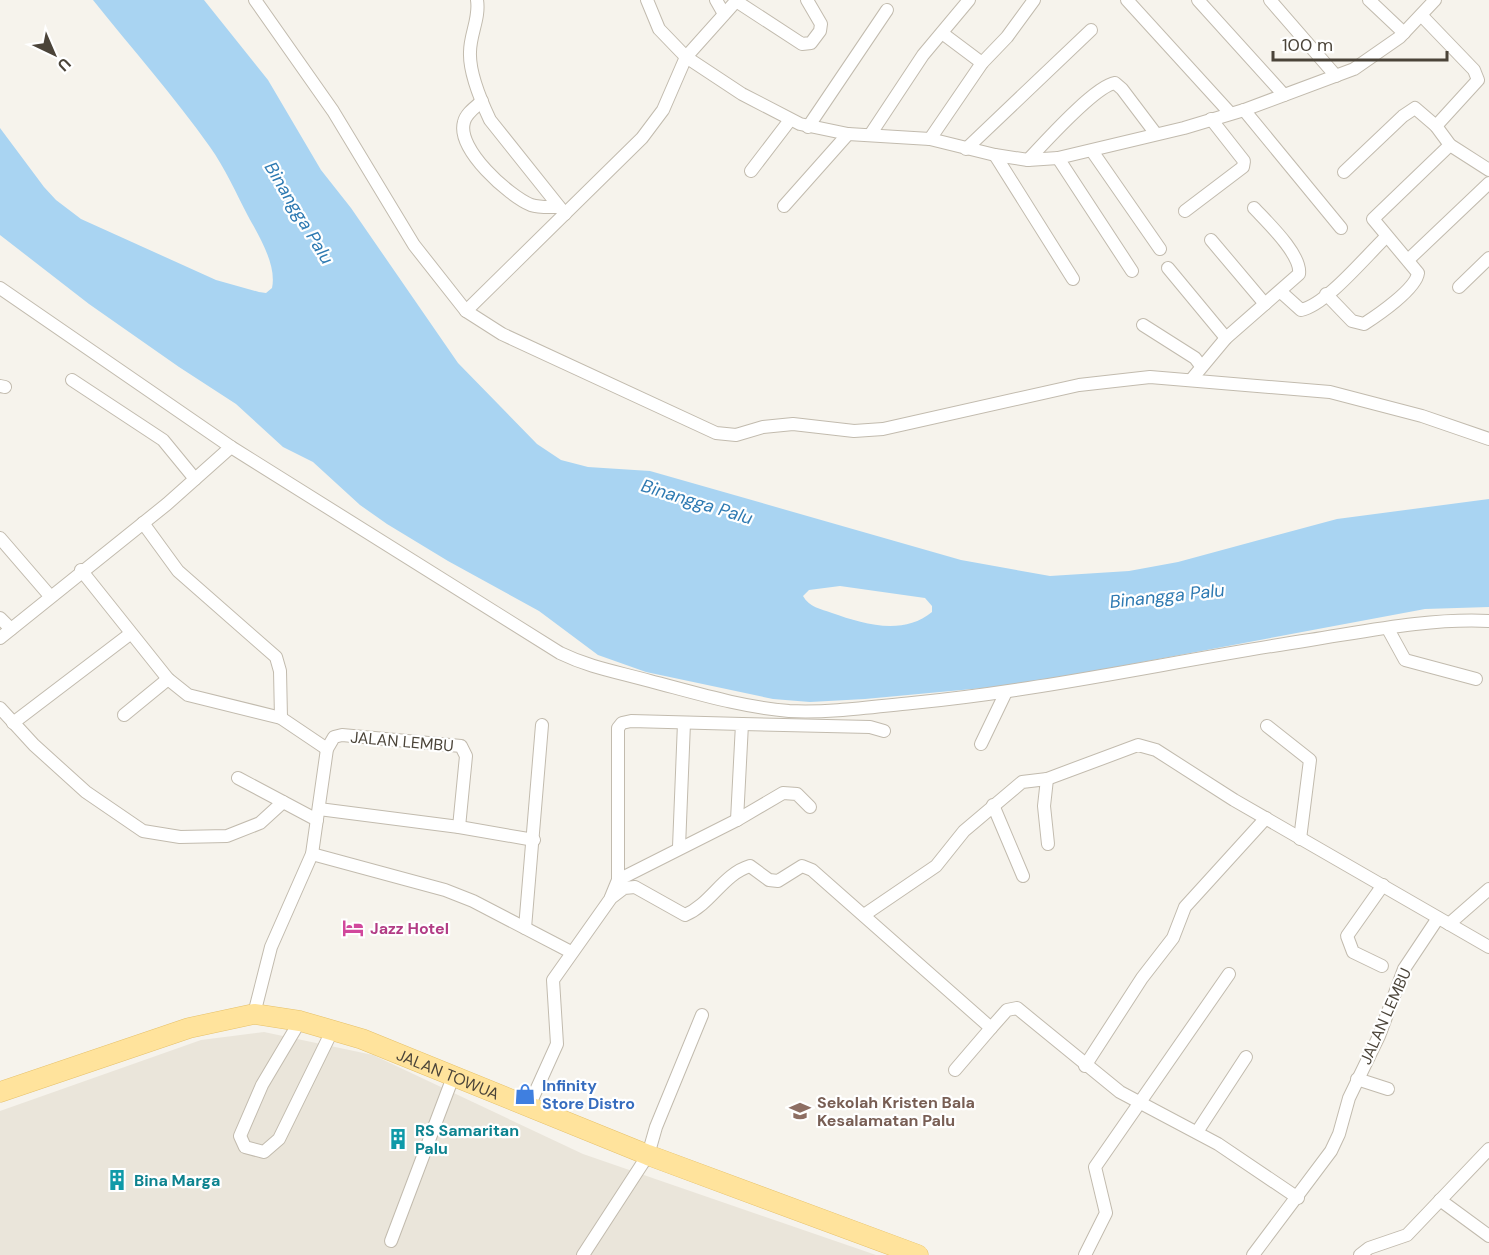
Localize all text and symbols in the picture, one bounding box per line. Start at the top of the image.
north arrow [24,24,84,84]
scale bar [1273,24,1447,62]
text: 100 m [1282,33,1333,57]
text: U [53,53,75,76]
water label: Binangga Palu [259,157,339,269]
water label: Binangga Palu [638,474,756,530]
water label: Binangga Palu [1108,578,1226,614]
street label: JALAN LEMBU [349,727,454,756]
hotel icon: Jazz Hotel [341,916,365,940]
place label: Jazz Hotel [370,918,449,939]
street label: JALAN LEMBU [1355,965,1416,1068]
street label: JALAN TOWUA [393,1044,503,1105]
place label: Infinity Store Distro [542,1075,635,1114]
shop icon: Infinity Store Distro [513,1082,537,1106]
place label: Sekolah Kristen Bala Kesalamatan Palu [817,1092,975,1131]
school or university icon: Sekolah Kristen Bala Kesalamatan Palu [788,1099,812,1123]
place label: RS Samaritan Palu [415,1120,519,1159]
building icon: RS Samaritan Palu [386,1127,410,1151]
building icon: Bina Marga [105,1168,129,1192]
place label: Bina Marga [134,1170,220,1191]

